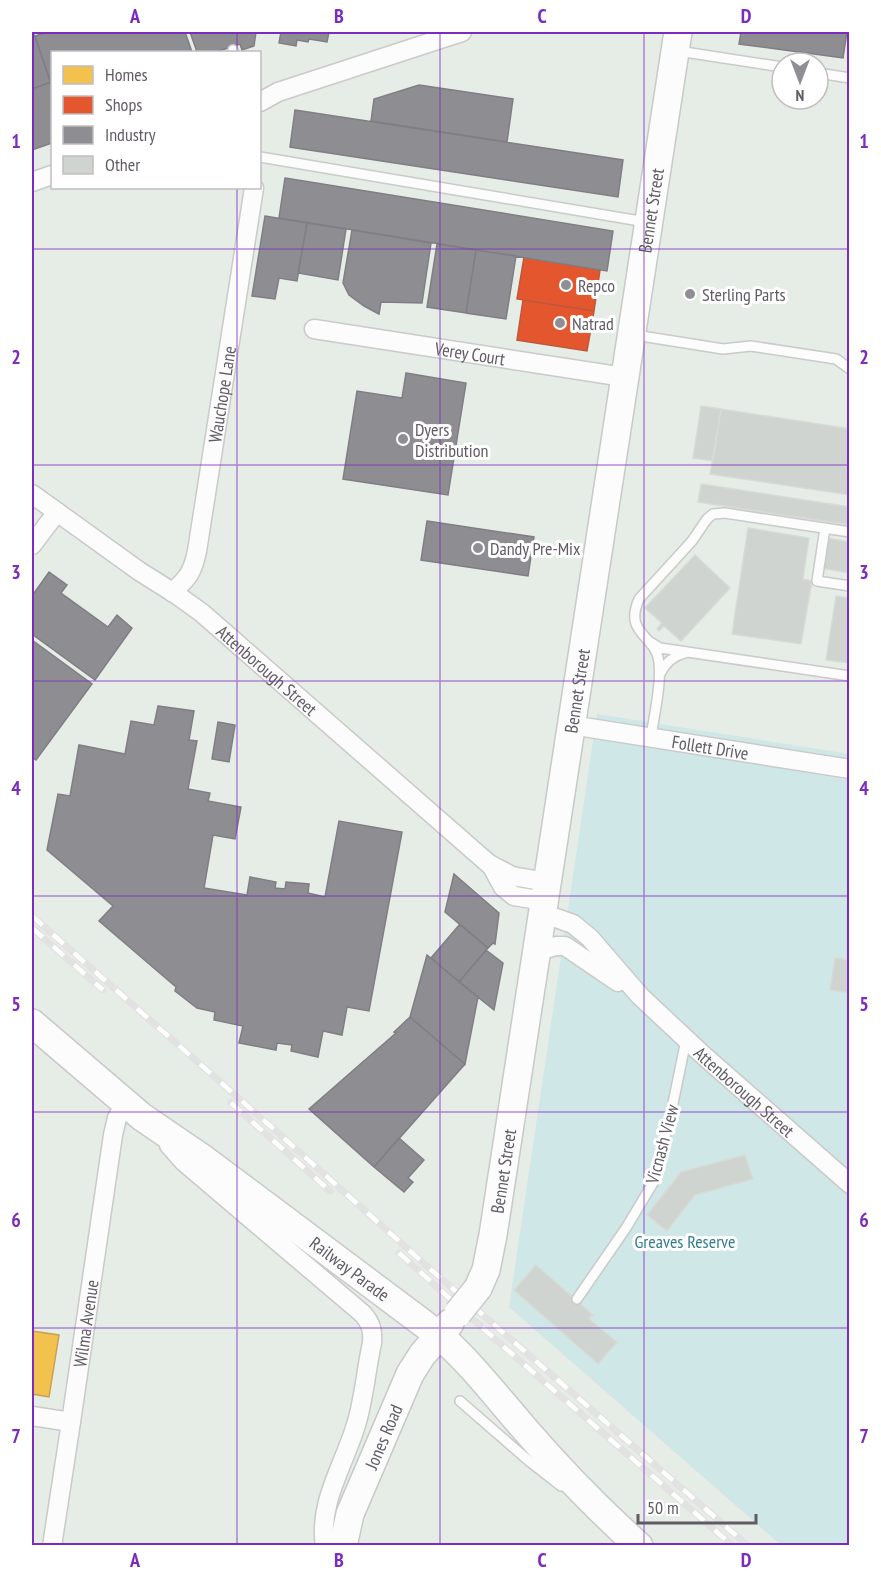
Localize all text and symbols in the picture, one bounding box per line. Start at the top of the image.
text: A [129,3,141,29]
text: B [334,3,344,29]
text: C [537,3,547,29]
text: D [741,3,752,29]
legend [51,51,261,189]
north arrow [770,51,830,111]
text: Homes [105,63,148,86]
text: N [796,86,804,106]
text: Shops [105,93,142,116]
text: Industry [105,123,156,146]
text: 1 [11,128,21,154]
text: 1 [859,128,869,154]
text: Other [105,153,140,176]
street label: Bennet Street [633,167,668,254]
place label: Repco [578,274,615,297]
marker: Repco [559,278,573,292]
place label: Sterling Parts [702,283,786,306]
marker: Sterling Parts [683,287,697,301]
place label: Natrad [572,312,614,335]
marker: Natrad [553,316,567,330]
street label: Verey Court [432,336,507,370]
text: 2 [11,344,21,370]
street label: Wauchope Lane [203,344,241,444]
text: 2 [859,344,869,370]
place label: Dyers Distribution [415,418,488,462]
marker: Dyers Distribution [396,432,410,446]
place label: Dandy Pre-Mix [490,537,581,560]
marker: Dandy Pre-Mix [471,541,485,555]
text: 3 [11,559,21,585]
text: 3 [859,559,869,585]
street label: Attenborough Street [212,620,322,720]
street label: Bennet Street [559,647,595,735]
street label: Follett Drive [670,730,750,764]
text: 4 [11,775,21,801]
text: 4 [859,775,869,801]
text: 5 [11,991,21,1017]
text: 5 [859,991,869,1017]
street label: Attenborough Street [689,1041,800,1142]
street label: Vicnash View [640,1101,684,1187]
street label: Bennet Street [485,1127,521,1215]
text: 6 [11,1207,21,1233]
text: 6 [859,1207,869,1233]
park label: Greaves Reserve [635,1230,735,1253]
street label: Railway Parade [305,1231,394,1306]
street label: Wilma Avenue [68,1278,103,1369]
street label: Jones Road [359,1401,407,1473]
text: 7 [11,1423,21,1449]
text: 7 [859,1423,869,1449]
scale bar [638,1487,756,1525]
text: 50 m [647,1496,679,1519]
text: A [129,1547,141,1573]
text: B [334,1547,344,1573]
text: C [537,1547,547,1573]
text: D [741,1547,752,1573]

